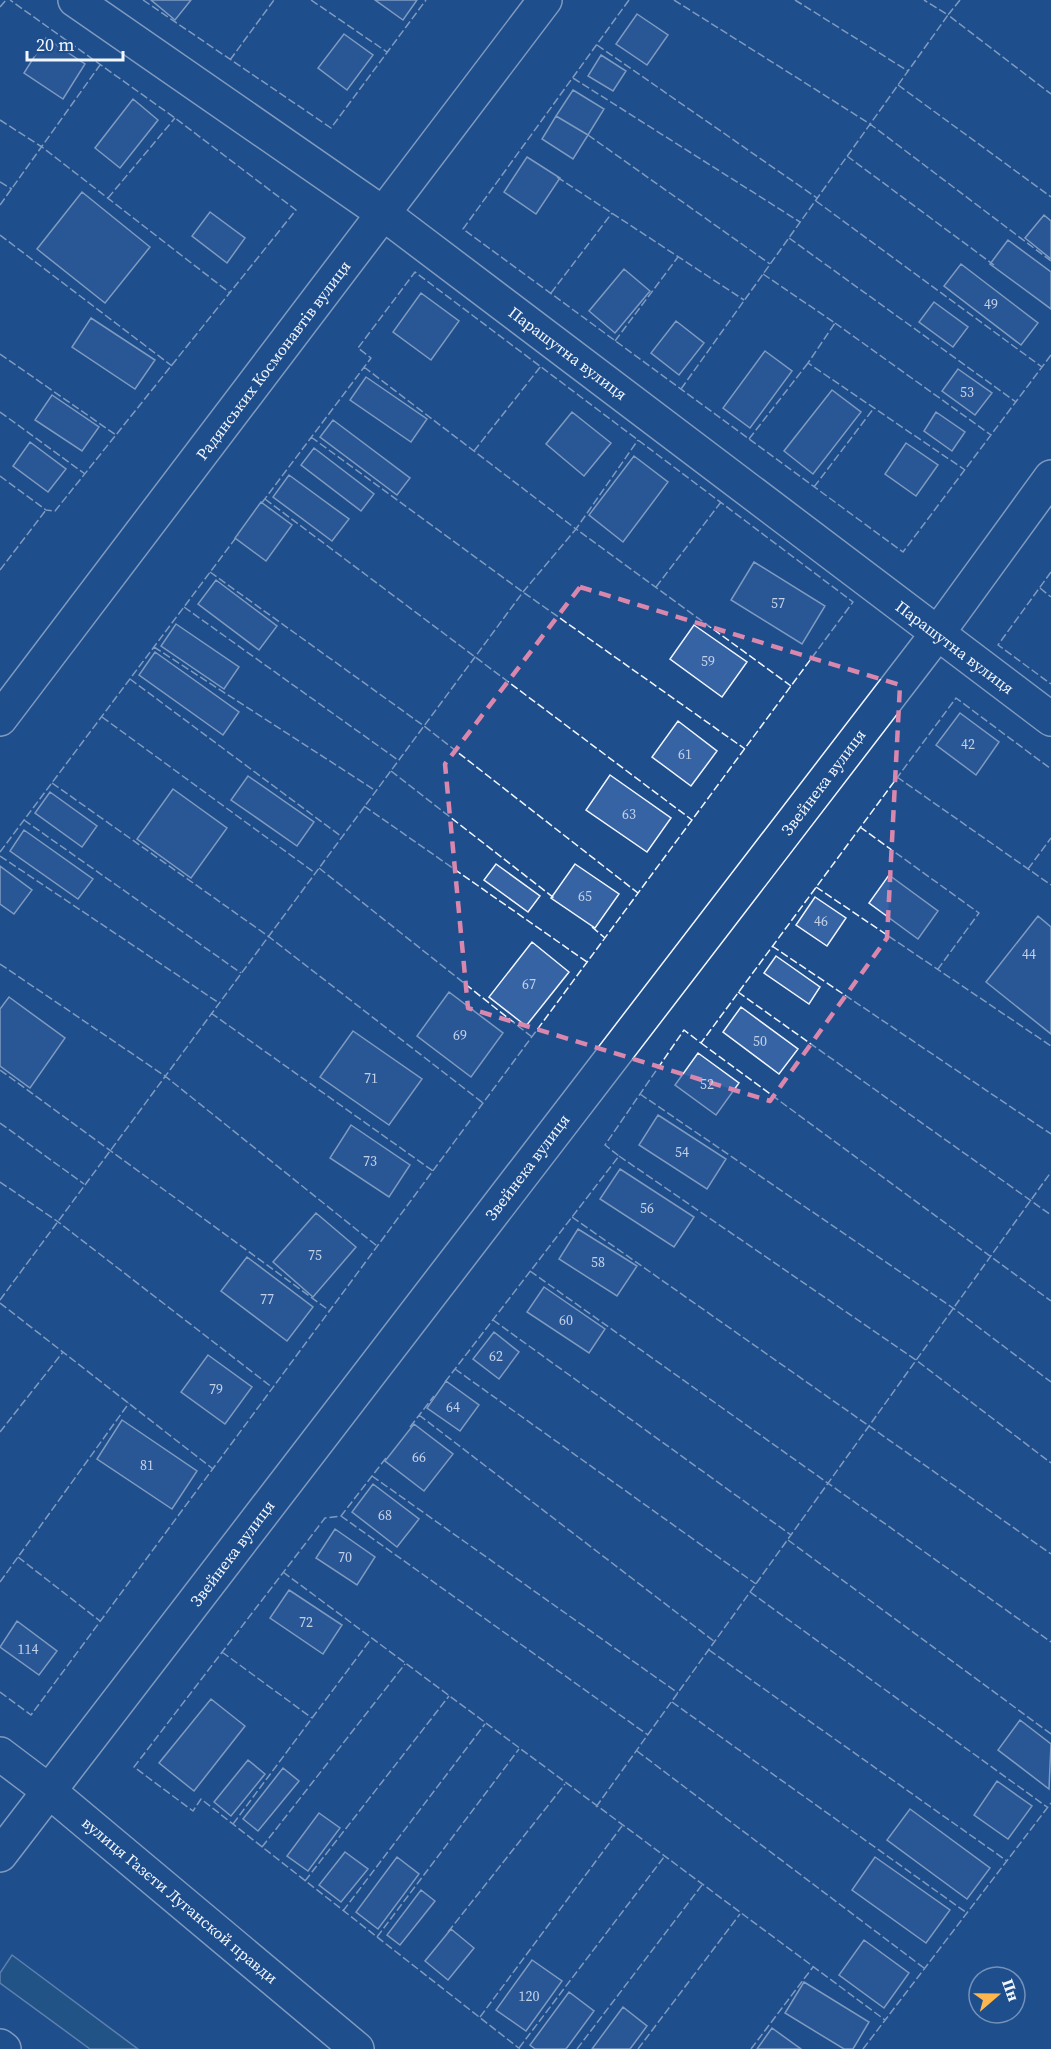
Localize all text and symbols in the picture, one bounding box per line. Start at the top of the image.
scale bar [27,24,123,62]
text: 20 m [36,32,74,57]
street label: Радянських Космонавтів вулиця [191,256,355,464]
house number: 49 [984,294,998,314]
street label: Парашутна вулиця [504,301,632,405]
house number: 53 [960,382,974,402]
house number: 57 [771,593,785,613]
street label: Парашутна вулиця [891,595,1019,699]
house number: 59 [701,651,715,671]
street label: Звейнека вулиця [776,724,870,840]
house number: 42 [961,734,975,754]
house number: 61 [678,744,692,764]
house number: 63 [622,804,636,824]
house number: 65 [578,886,592,906]
house number: 46 [814,911,828,931]
house number: 44 [1022,944,1036,964]
house number: 67 [522,974,536,994]
house number: 69 [453,1025,467,1045]
house number: 50 [753,1031,767,1051]
house number: 71 [364,1068,378,1088]
house number: 52 [700,1074,714,1094]
street label: Звейнека вулиця [480,1109,574,1225]
house number: 54 [675,1142,689,1162]
house number: 73 [363,1151,377,1171]
house number: 56 [640,1198,654,1218]
house number: 75 [308,1245,322,1265]
house number: 58 [591,1252,605,1272]
house number: 77 [260,1289,274,1309]
house number: 60 [559,1310,573,1330]
house number: 62 [489,1346,503,1366]
house number: 79 [209,1379,223,1399]
house number: 64 [446,1397,460,1417]
house number: 66 [412,1447,426,1467]
house number: 81 [140,1455,154,1475]
street label: Звейнека вулиця [185,1495,279,1611]
house number: 68 [378,1505,392,1525]
house number: 70 [338,1547,352,1567]
house number: 72 [299,1612,313,1632]
house number: 114 [18,1639,39,1659]
street label: вулиця Газєти Луганской правди [78,1812,282,1988]
north arrow [967,1965,1027,2025]
text: Пн [997,1976,1025,2004]
house number: 120 [519,1986,540,2006]

